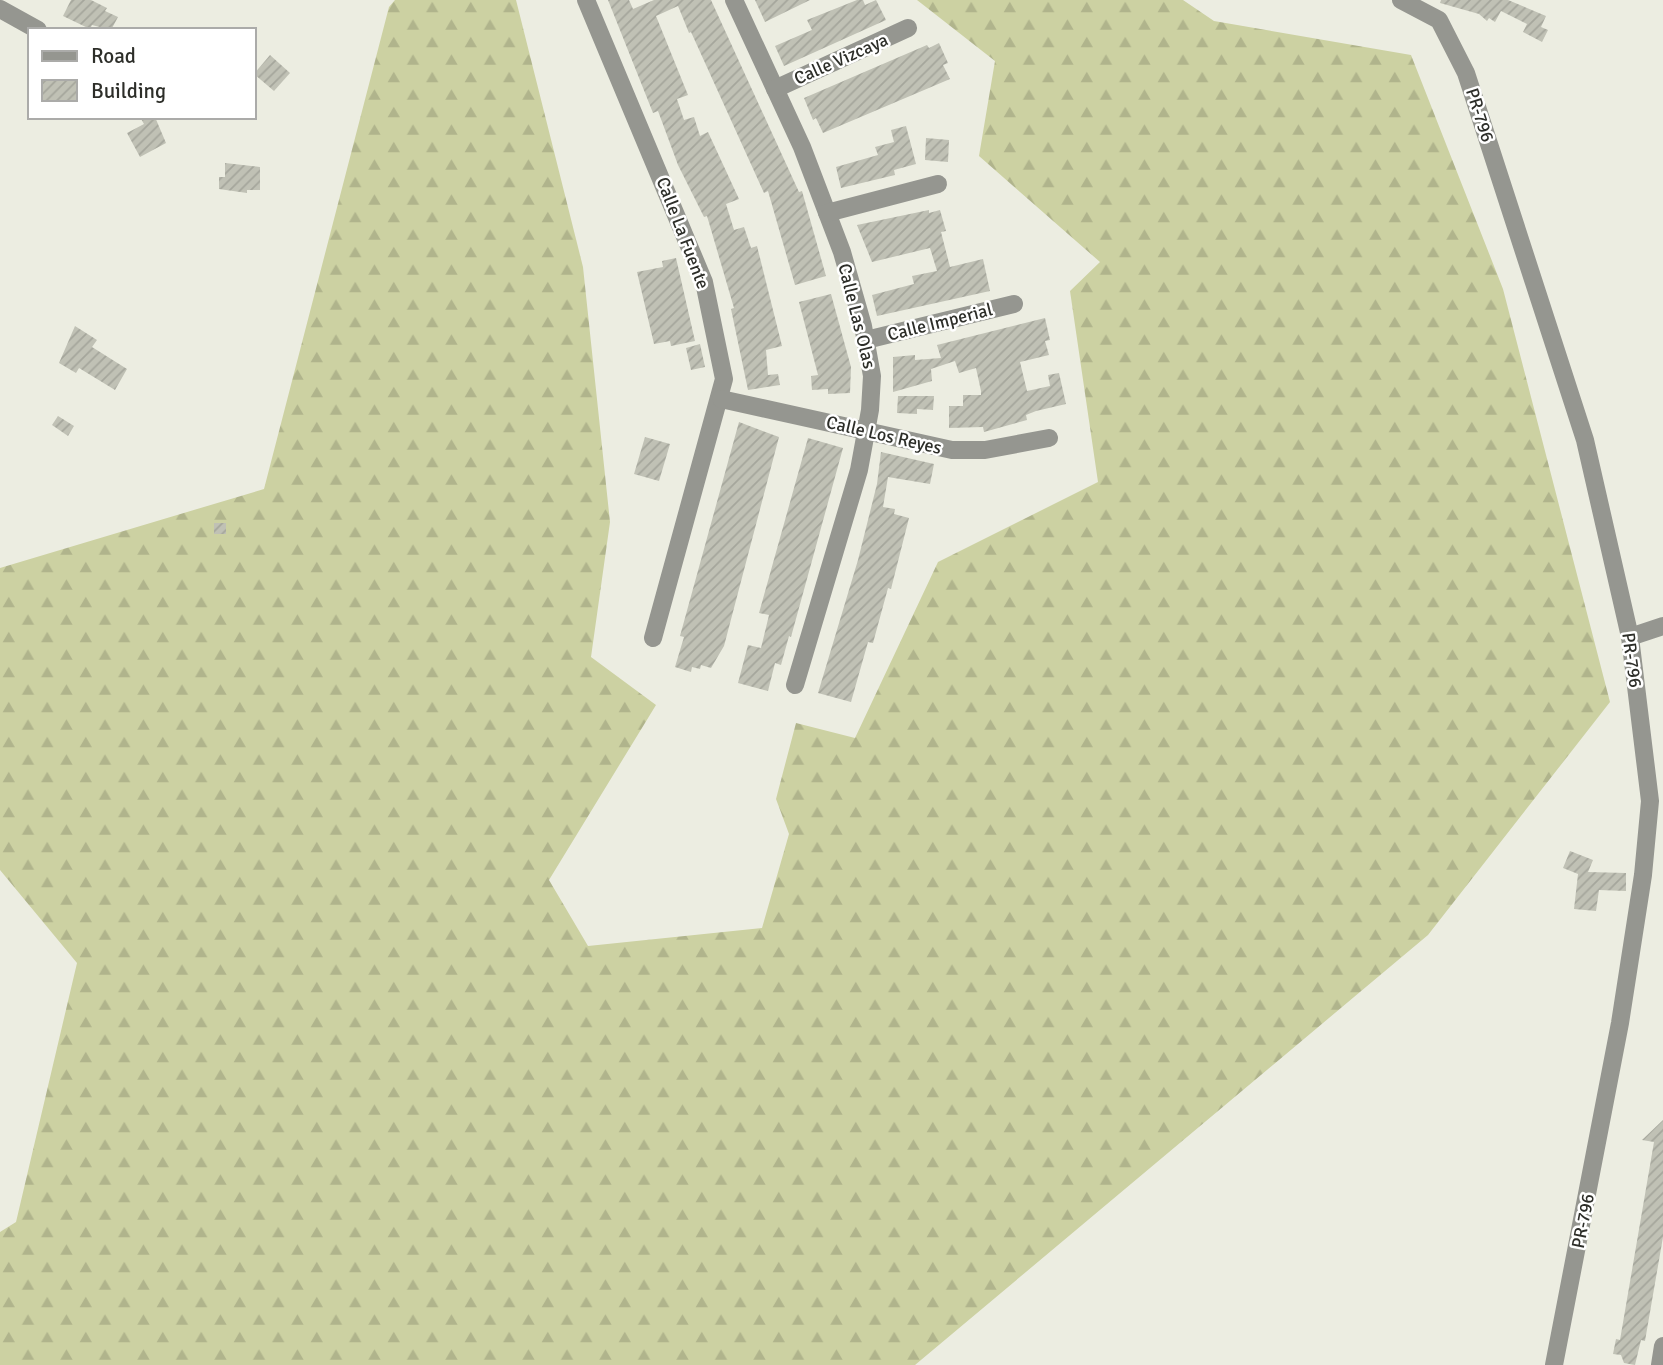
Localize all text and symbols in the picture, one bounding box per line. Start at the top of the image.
legend [28,28,256,119]
street label: Calle Vizcaya [791,28,891,90]
text: Road [91,43,136,69]
text: Building [91,78,166,104]
street label: PR-796 [1461,85,1499,145]
street label: Calle La Fuente [652,174,714,292]
street label: Calle Las Olas [833,261,881,371]
street label: Calle Imperial [885,298,995,346]
street label: Calle Los Reyes [824,411,944,459]
street label: PR-796 [1617,631,1647,689]
street label: PR-796 [1567,1192,1599,1250]

